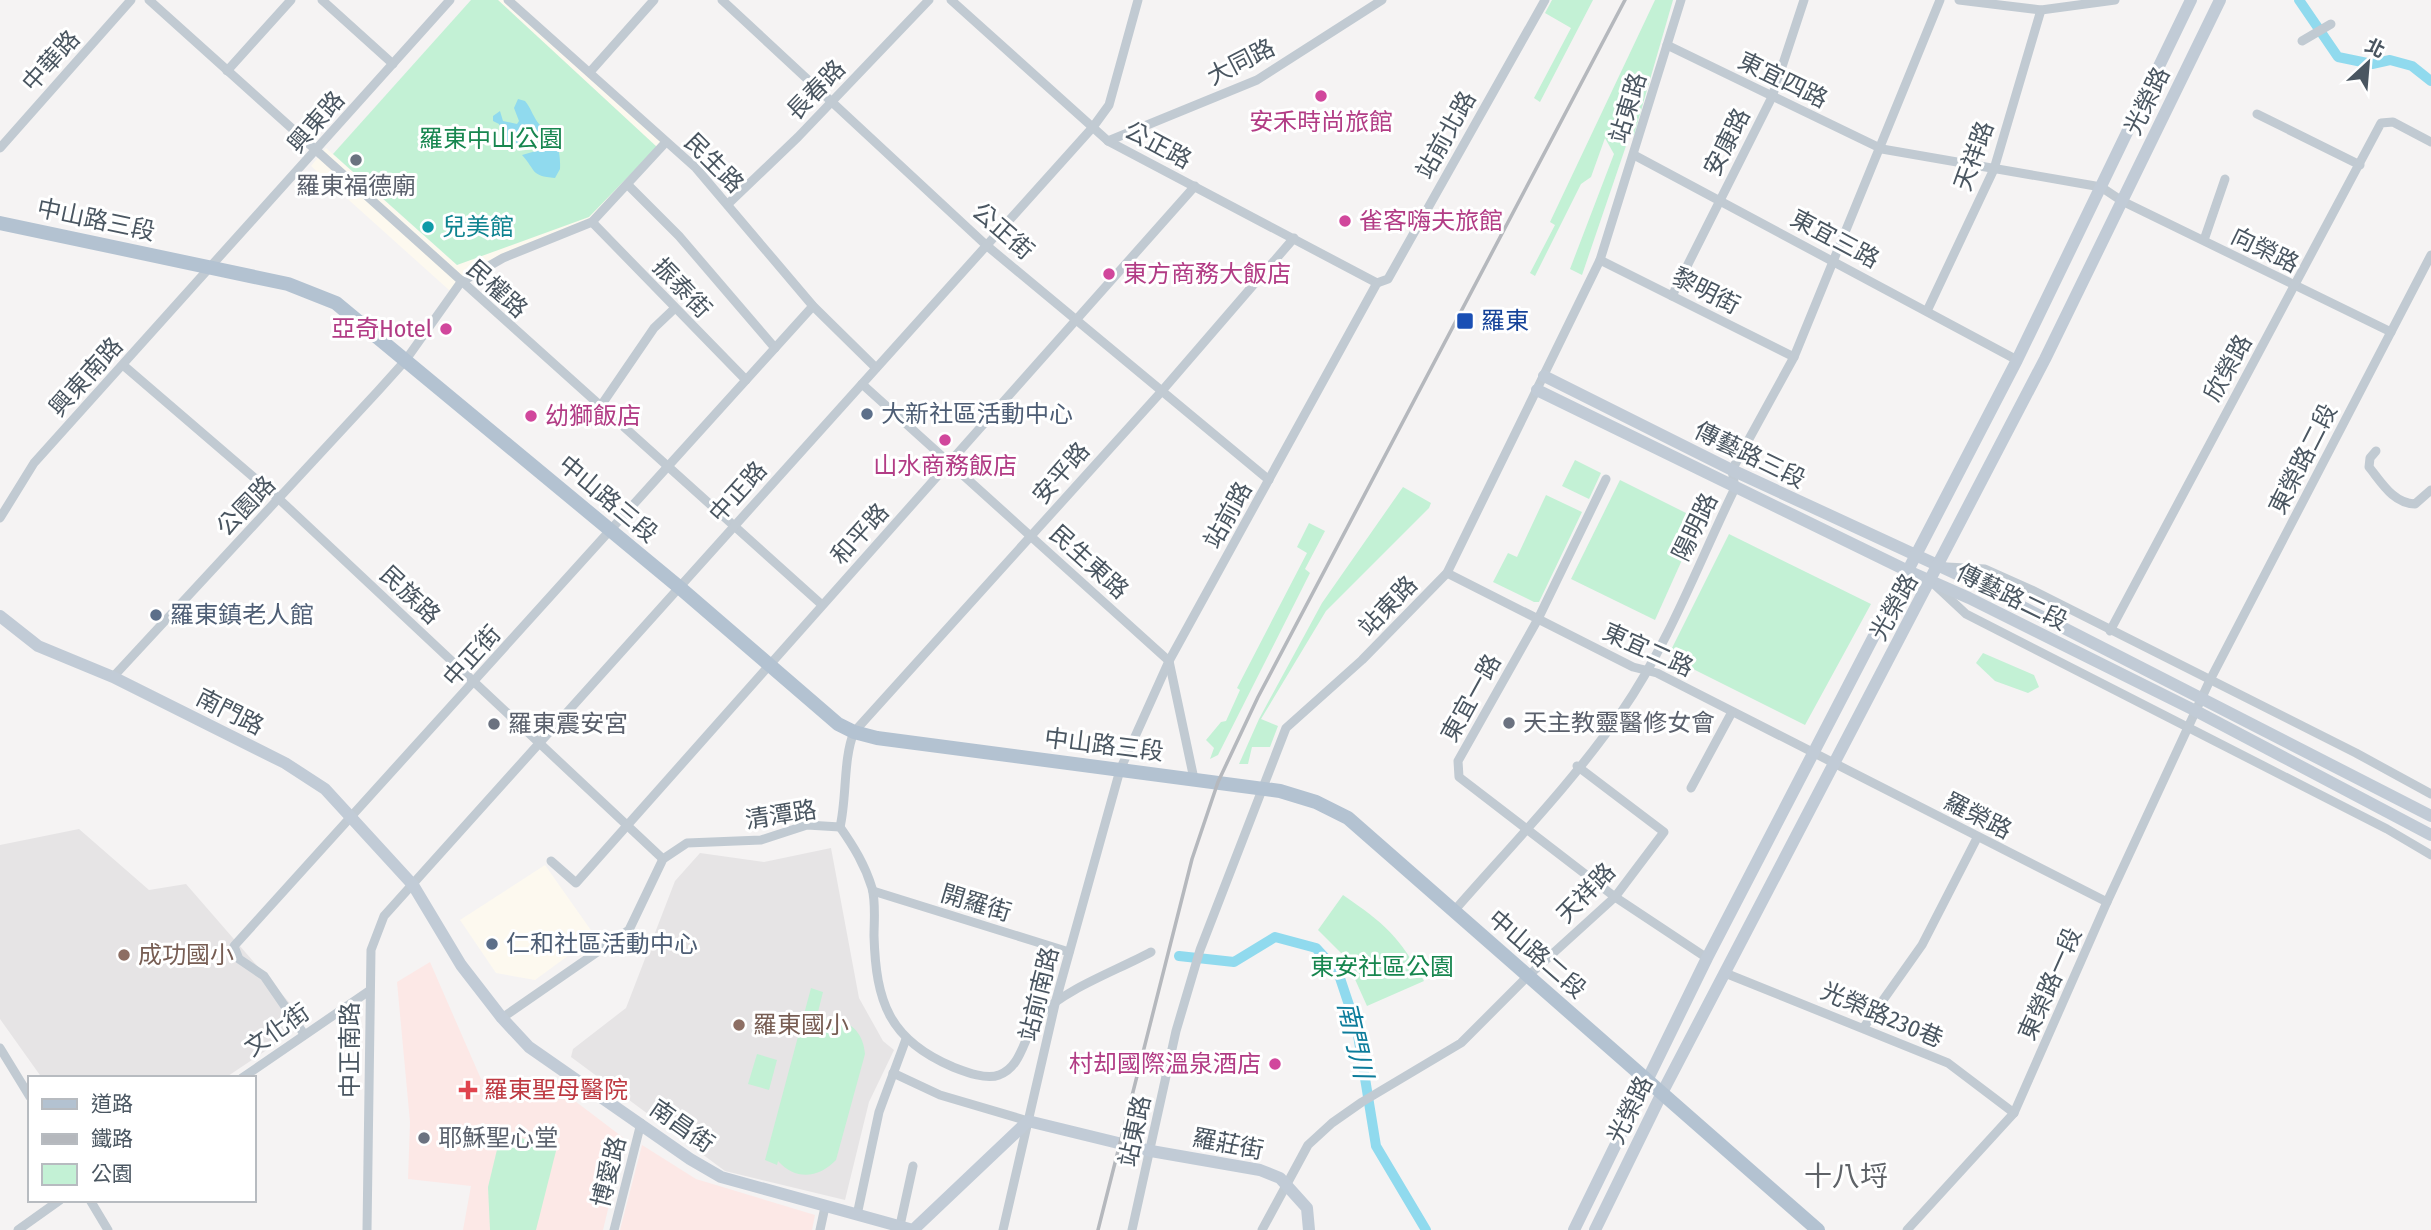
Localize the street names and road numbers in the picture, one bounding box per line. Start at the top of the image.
street label: 中華路 [17,25,85,97]
street label: 大同路 [1203,33,1279,91]
street label: 東宜四路 [1734,46,1832,114]
street label: 長春路 [781,54,851,126]
street label: 光榮路 [2119,63,2175,139]
street label: 站東路 [1604,69,1652,147]
street label: 興東路 [282,86,350,158]
street label: 站前北路 [1410,86,1482,184]
street label: 安康路 [1698,104,1756,180]
street label: 公正路 [1120,116,1196,174]
street label: 天祥路 [1949,117,1999,195]
street label: 民生路 [679,128,749,198]
street label: 中山路三段 [34,194,158,246]
street label: 公正街 [967,197,1039,265]
street label: 東宜三路 [1786,204,1884,274]
street label: 向榮路 [2227,222,2303,278]
street label: 振泰街 [647,252,717,324]
street label: 民權路 [461,255,533,323]
street label: 黎明街 [1668,262,1744,320]
street label: 欣榮路 [2198,330,2258,406]
street label: 興東南路 [43,332,129,422]
street label: 東榮路二段 [2263,399,2343,519]
street label: 傳藝路三段 [1690,416,1810,494]
street label: 安平路 [1027,437,1095,509]
street label: 中山路三段 [553,450,663,548]
street label: 中正路 [704,456,772,528]
street label: 公園路 [211,470,281,542]
street label: 站前路 [1198,477,1258,553]
street label: 陽明路 [1667,489,1723,565]
street label: 和平路 [826,498,894,570]
street label: 民生東路 [1044,519,1134,605]
street label: 傳藝路二段 [1952,558,2072,636]
street label: 民族路 [374,560,446,630]
street label: 光榮路 [1864,569,1924,645]
street label: 站東路 [1353,570,1423,642]
street label: 東宜二路 [1598,618,1698,682]
street label: 中正街 [438,620,506,692]
street label: 東宜一路 [1435,649,1507,747]
street label: 南門路 [192,683,268,741]
street label: 中山路三段 [1043,724,1165,766]
street label: 羅榮路 [1940,787,2016,845]
street label: 清潭路 [743,796,819,834]
street label: 天祥路 [1551,857,1621,929]
street label: 開羅街 [937,879,1015,927]
street label: 中山路二段 [1483,904,1591,1004]
street label: 東榮路一段 [2013,923,2087,1045]
street label: 站前南路 [1014,944,1064,1044]
street label: 光榮路230巷 [1817,977,1947,1053]
street label: 文化街 [239,998,315,1062]
street label: 中正南路 [336,1002,364,1098]
street label: 光榮路 [1602,1072,1658,1148]
street label: 站東路 [1114,1093,1156,1169]
street label: 南昌街 [644,1094,720,1158]
street label: 羅莊街 [1190,1123,1266,1165]
street label: 博愛路 [587,1134,631,1210]

